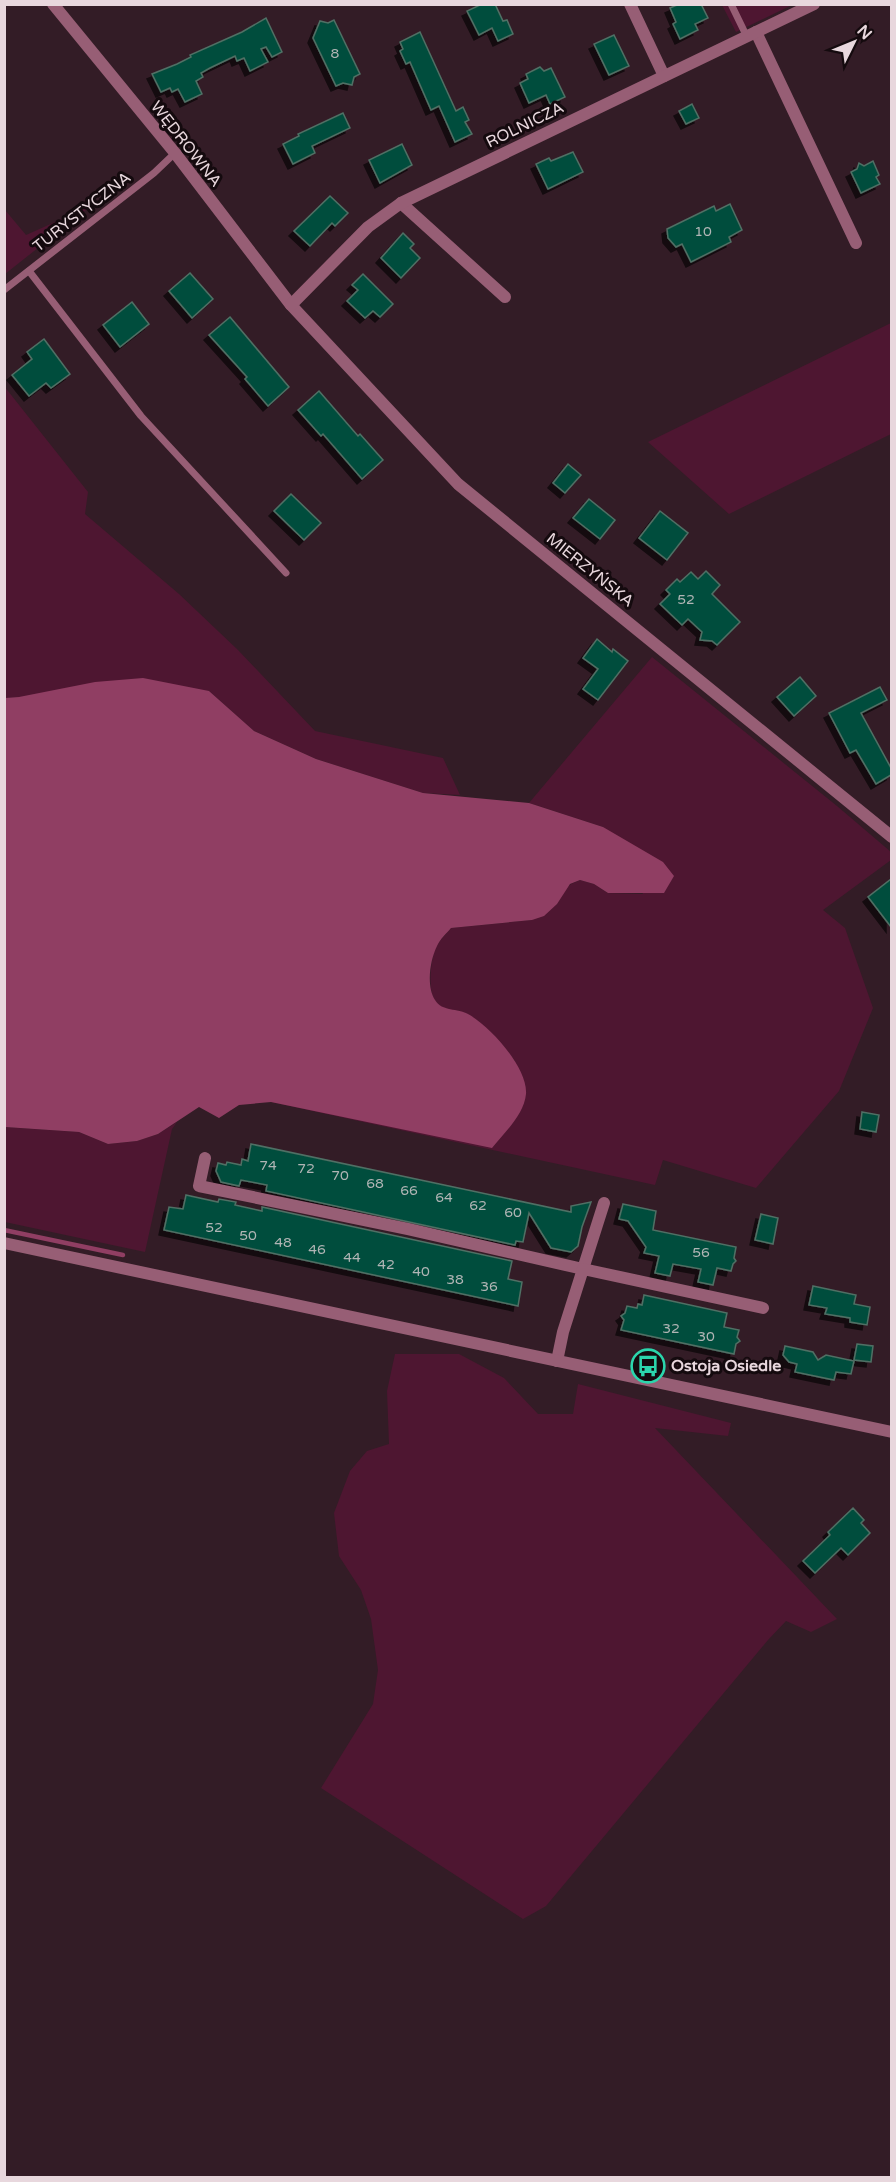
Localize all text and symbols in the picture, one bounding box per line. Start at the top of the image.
north arrow [824,12,884,72]
text: N [853,21,876,44]
house number: 8 [331,45,340,62]
street label: WĘDROWNA [146,97,226,191]
street label: ROLNICZA [483,98,567,152]
street label: TURYSTYCZNA [29,167,135,256]
house number: 10 [694,223,712,240]
street label: MIERZYŃSKA [542,529,638,612]
house number: 52 [677,591,695,608]
house number: 74 [259,1157,277,1174]
house number: 72 [297,1160,315,1177]
house number: 70 [331,1167,349,1184]
house number: 68 [366,1175,384,1192]
house number: 66 [400,1182,418,1199]
house number: 64 [435,1189,453,1206]
house number: 62 [469,1197,487,1214]
house number: 60 [504,1204,522,1221]
house number: 52 [205,1219,223,1236]
house number: 50 [239,1227,257,1244]
house number: 48 [274,1234,292,1251]
house number: 46 [308,1241,326,1258]
house number: 56 [692,1244,710,1261]
house number: 44 [343,1249,361,1266]
house number: 42 [377,1256,395,1273]
house number: 40 [412,1263,430,1280]
house number: 38 [446,1271,464,1288]
house number: 36 [480,1278,498,1295]
house number: 32 [662,1320,680,1337]
house number: 30 [697,1328,715,1345]
bus stop icon: Ostoja Osiedle [630,1348,666,1384]
place label: Ostoja Osiedle [671,1356,781,1376]

